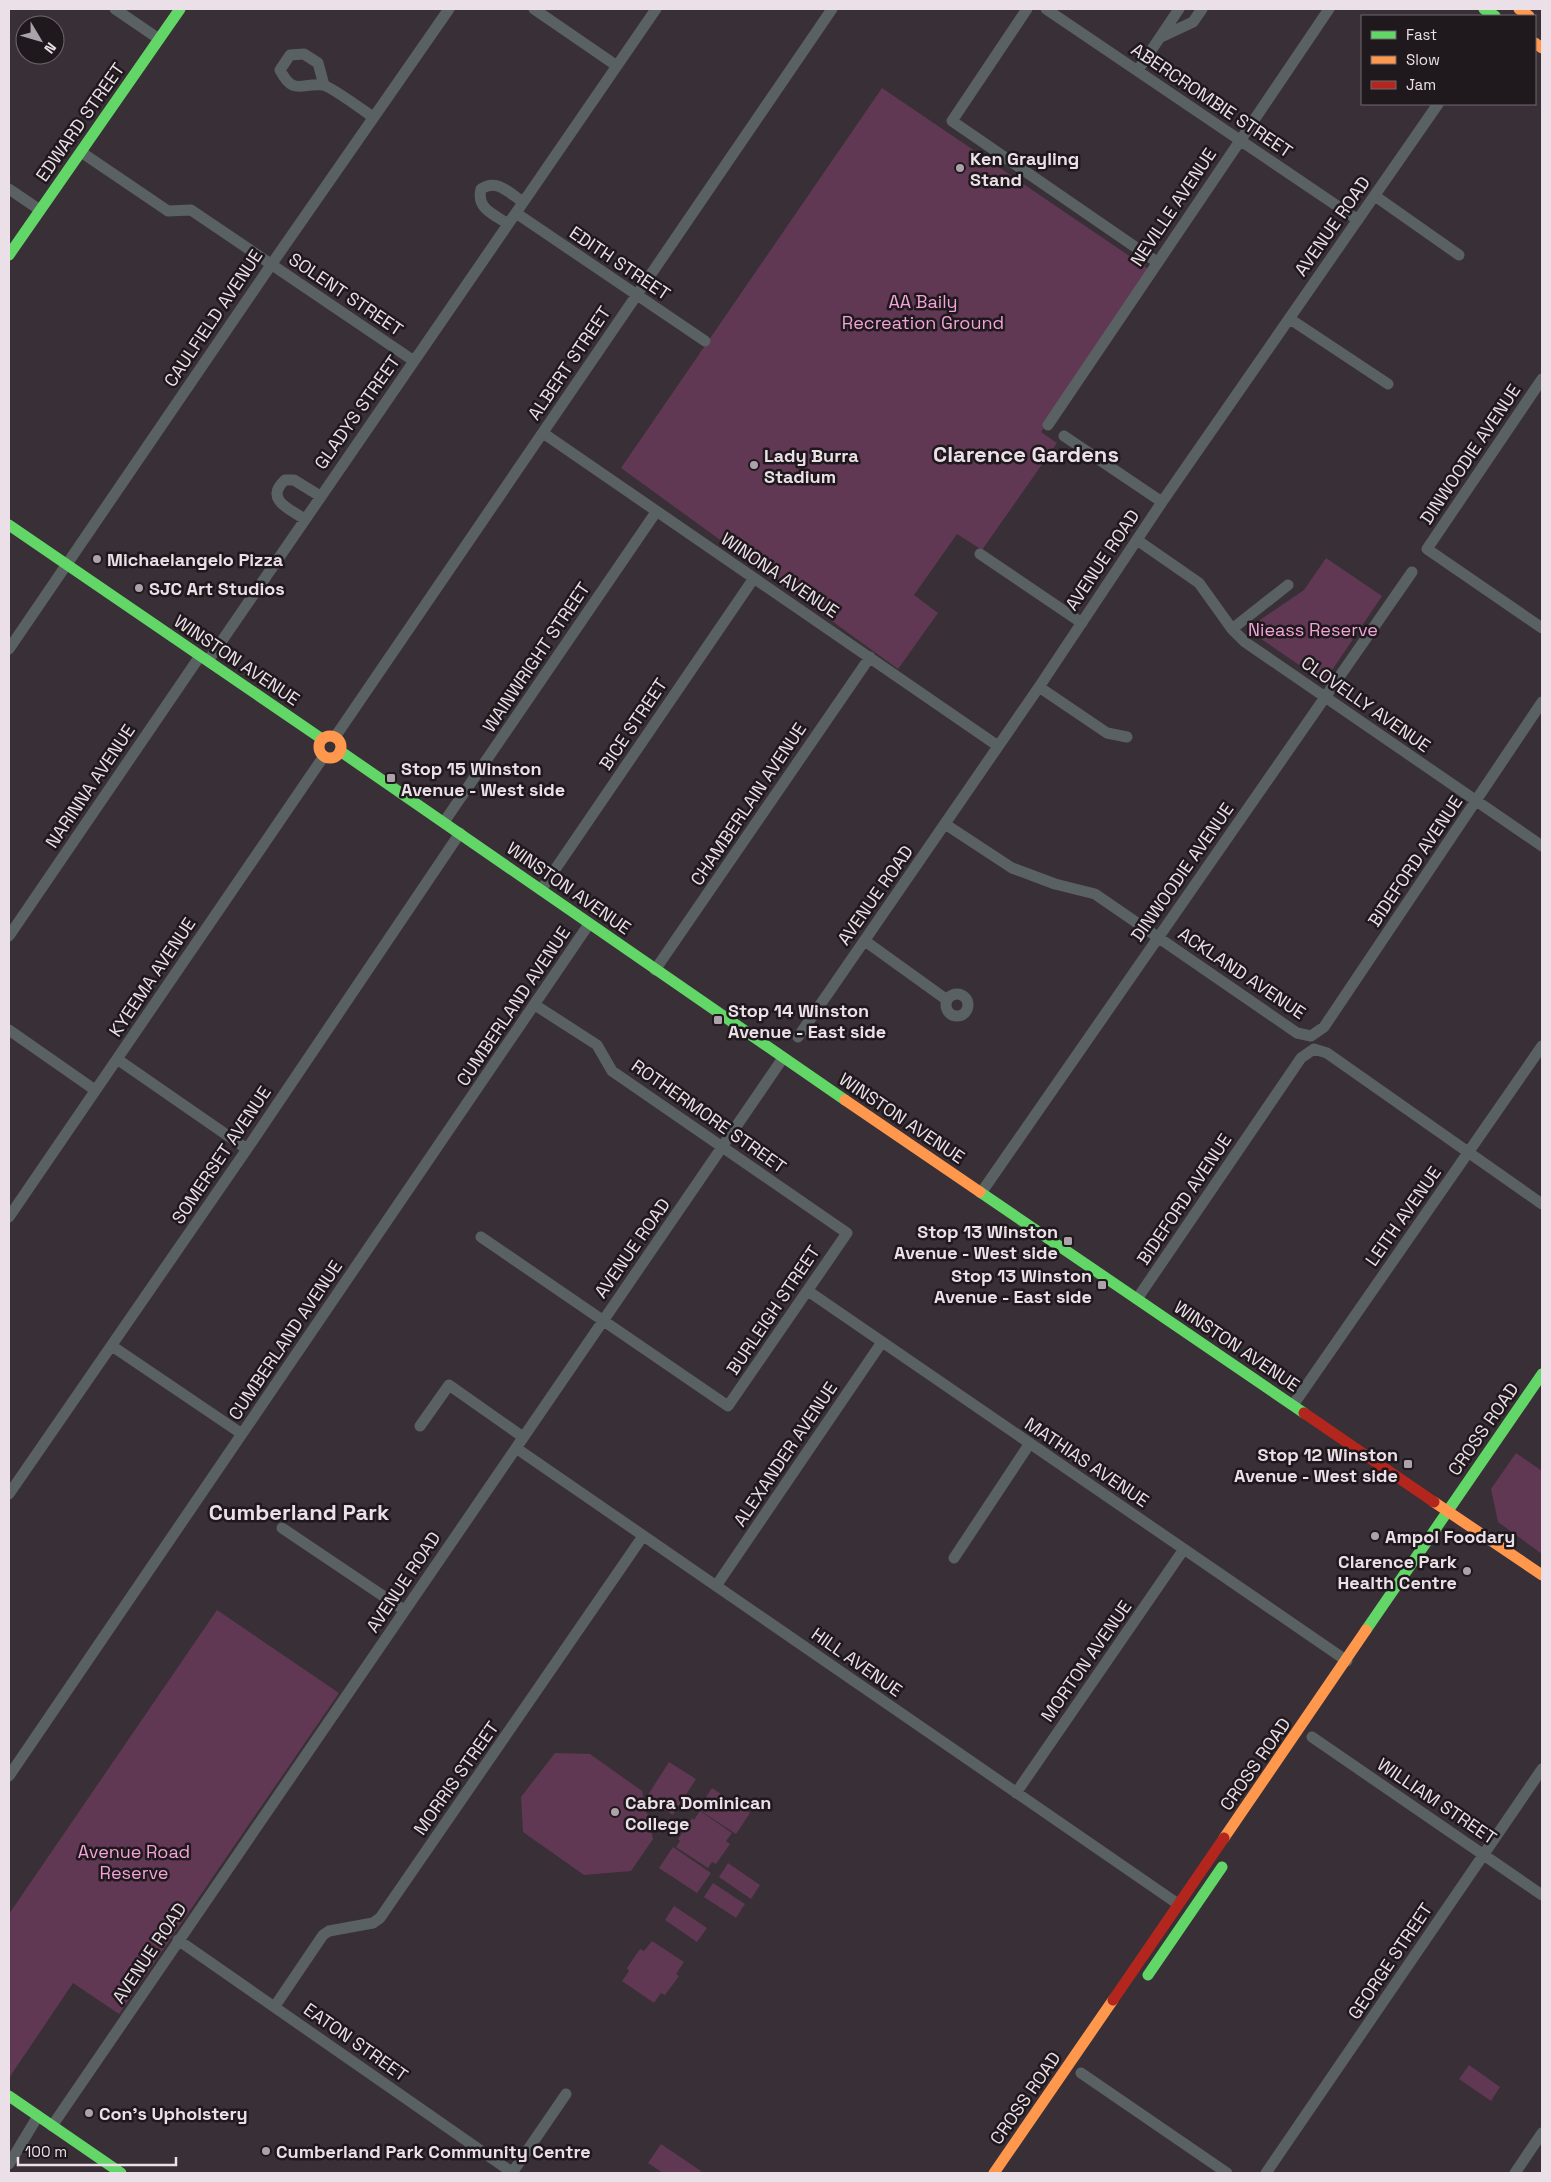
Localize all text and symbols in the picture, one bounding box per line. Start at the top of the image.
north arrow [15,15,65,65]
legend [1361,15,1536,105]
text: Fast [1406,25,1437,44]
street label: ABERCROMBIE STREET [1127,37,1297,163]
text: N [40,39,60,57]
text: Slow [1406,50,1440,69]
street label: EDWARD STREET [30,58,130,186]
text: Jam [1406,75,1436,94]
street label: NEVILLE AVENUE [1125,144,1221,270]
place label: Ken Grayling Stand [970,147,1079,191]
marker: Ken Grayling Stand [954,162,966,174]
street label: AVENUE ROAD [1289,172,1375,280]
street label: EDITH STREET [565,221,675,305]
street label: CAULFIELD AVENUE [159,245,267,391]
street label: SOLENT STREET [284,247,408,341]
park label: AA Baily Recreation Ground [842,290,1004,334]
street label: ALBERT STREET [522,301,616,424]
street label: GLADYS STREET [309,350,405,474]
street label: DINWOODIE AVENUE [1415,380,1525,528]
district label: Clarence Gardens [933,440,1119,468]
place label: Lady Burra Stadium [764,444,859,488]
marker: Lady Burra Stadium [748,459,760,471]
street label: AVENUE ROAD [1060,505,1144,615]
street label: WINONA AVENUE [717,527,843,623]
place label: Michaelangelo Pizza [107,548,284,571]
marker: Michaelangelo Pizza [91,553,103,565]
place label: SJC Art Studios [149,577,285,600]
street label: WAINWRIGHT STREET [477,577,595,736]
marker: SJC Art Studios [133,582,145,594]
street label: WINSTON AVENUE [170,609,304,711]
park label: Nieass Reserve [1248,618,1378,641]
street label: CLOVELLY AVENUE [1297,651,1435,757]
street label: BICE STREET [594,673,672,774]
street label: CHAMBERLAIN AVENUE [685,718,811,890]
street label: NARINNA AVENUE [40,720,140,852]
place label: Stop 15 Winston Avenue - West side [401,757,565,801]
marker: Stop 15 Winston Avenue - West side [385,772,397,784]
street label: BIDEFORD AVENUE [1363,791,1467,931]
street label: DINWOODIE AVENUE [1126,798,1238,946]
street label: WINSTON AVENUE [502,836,636,940]
street label: AVENUE ROAD [832,841,918,949]
street label: KYEEMA AVENUE [104,913,200,1041]
street label: CUMBERLAND AVENUE [451,922,575,1090]
street label: ACKLAND AVENUE [1174,922,1310,1024]
place label: Stop 14 Winston Avenue - East side [728,999,886,1043]
marker: Stop 14 Winston Avenue - East side [712,1014,724,1026]
street label: ROTHERMORE STREET [627,1054,791,1178]
street label: WINSTON AVENUE [835,1067,969,1169]
street label: SOMERSET AVENUE [166,1082,276,1228]
street label: BIDEFORD AVENUE [1132,1129,1236,1269]
street label: LEITH AVENUE [1360,1162,1446,1270]
street label: AVENUE ROAD [589,1194,675,1302]
place label: Stop 13 Winston Avenue - West side [894,1220,1058,1264]
marker: Stop 13 Winston Avenue - West side [1062,1235,1074,1247]
street label: BURLEIGH STREET [721,1241,825,1379]
street label: CUMBERLAND AVENUE [223,1256,347,1424]
place label: Stop 13 Winston Avenue - East side [934,1264,1092,1308]
marker: Stop 13 Winston Avenue - East side [1096,1279,1108,1291]
street label: WINSTON AVENUE [1170,1295,1304,1397]
street label: ALEXANDER AVENUE [728,1377,842,1531]
street label: CROSS ROAD [1443,1378,1523,1480]
street label: MATHIAS AVENUE [1021,1412,1153,1512]
place label: Stop 12 Winston Avenue - West side [1234,1443,1398,1487]
marker: Stop 12 Winston Avenue - West side [1402,1458,1414,1470]
district label: Cumberland Park [209,1498,390,1526]
place label: Ampol Foodary [1385,1525,1515,1548]
street label: AVENUE ROAD [361,1527,445,1637]
marker: Ampol Foodary [1369,1530,1381,1542]
place label: Clarence Park Health Centre [1338,1550,1457,1594]
marker: Clarence Park Health Centre [1461,1565,1473,1577]
street label: MORTON AVENUE [1036,1596,1136,1726]
street label: HILL AVENUE [807,1622,907,1702]
street label: CROSS ROAD [1215,1713,1295,1815]
street label: MORRIS STREET [408,1716,504,1839]
street label: WILLIAM STREET [1373,1753,1501,1850]
place label: Cabra Dominican College [625,1791,771,1835]
marker: Cabra Dominican College [609,1806,621,1818]
park label: Avenue Road Reserve [78,1840,190,1884]
street label: AVENUE ROAD [107,1898,191,2008]
street label: GEORGE STREET [1343,1898,1438,2024]
street label: EATON STREET [299,1998,413,2087]
street label: CROSS ROAD [985,2047,1065,2149]
place label: Con's Upholstery [99,2102,248,2125]
marker: Con's Upholstery [83,2107,95,2119]
scale bar [18,2134,175,2166]
place label: Cumberland Park Community Centre [276,2140,591,2163]
text: 100 m [25,2142,67,2161]
marker: Cumberland Park Community Centre [260,2145,272,2157]

